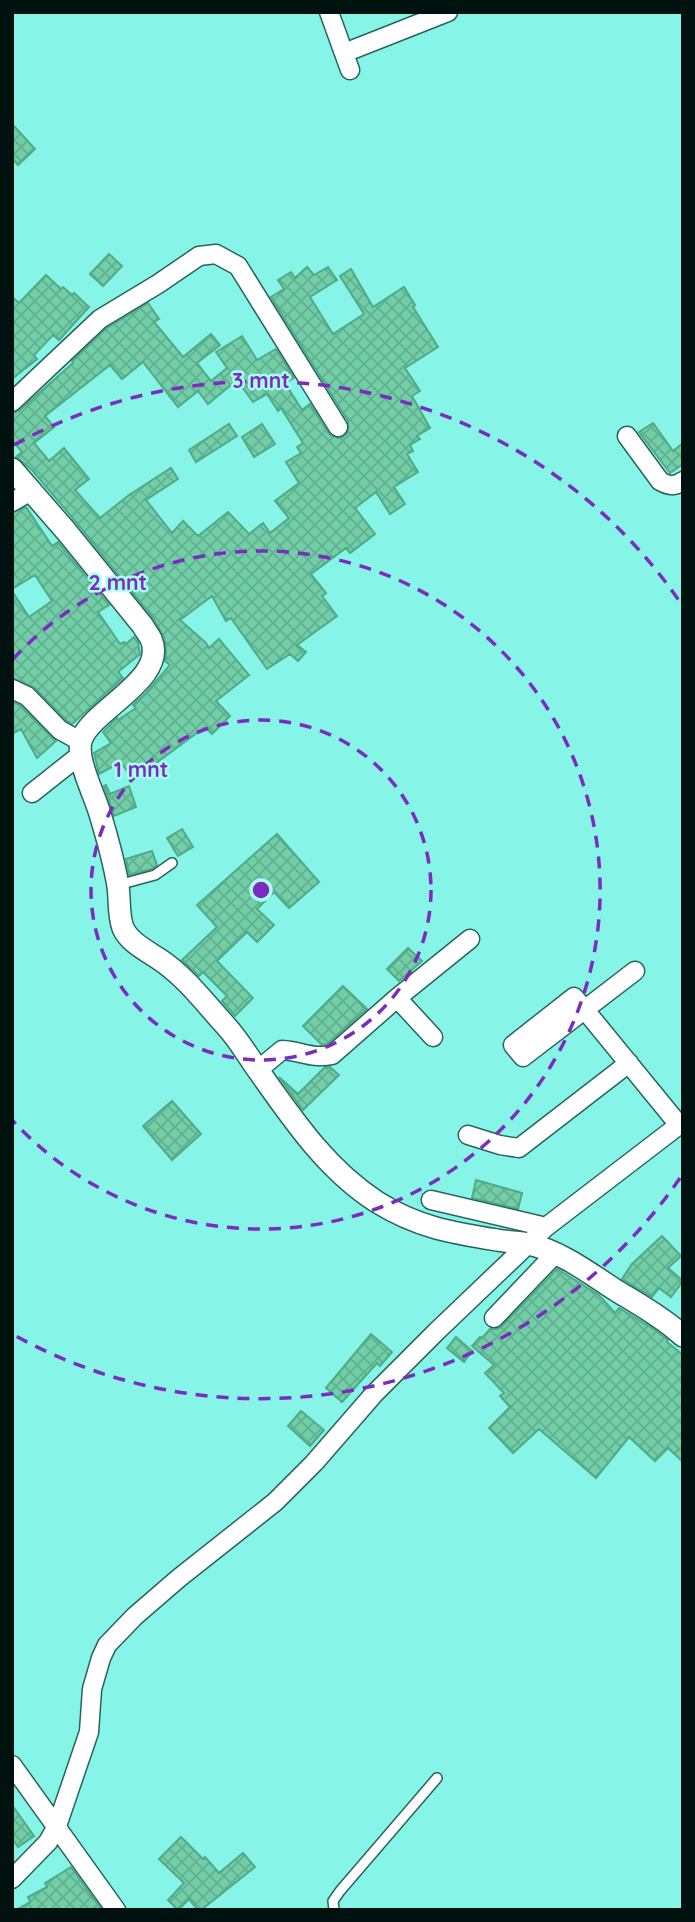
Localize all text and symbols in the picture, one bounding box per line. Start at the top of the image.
text: 3 mnt [232,367,290,393]
text: 2 mnt [89,569,147,595]
text: 1 mnt [114,756,168,782]
centre of rings [249,878,273,902]

